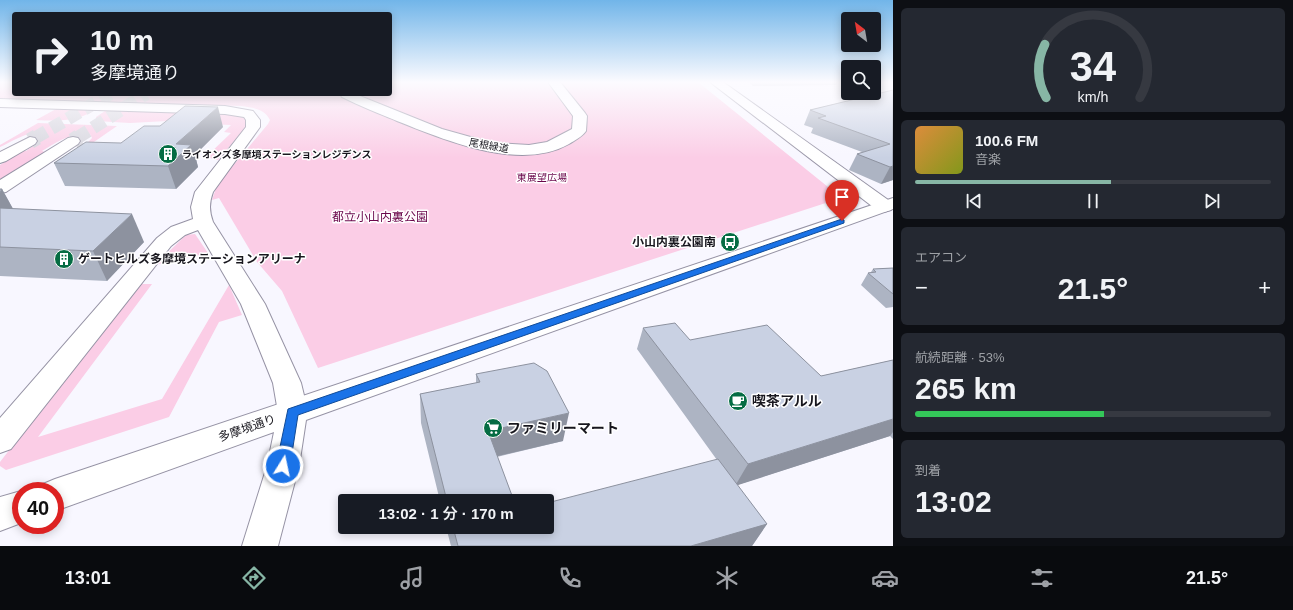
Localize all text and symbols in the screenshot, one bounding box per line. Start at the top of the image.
north arrow [841,12,881,52]
map controls [841,12,881,100]
text: 10 m [90,25,154,56]
icon: right [24,28,76,80]
text: 34 [1070,43,1116,90]
button: search [841,60,881,100]
text: 多摩境通り [90,63,180,83]
text: km/h [1078,89,1109,105]
text: 100.6 FM [975,132,1038,149]
street label: 尾根緑道 [468,137,510,154]
building icon: ライオンズ多摩境ステーションレジデンス [157,143,179,165]
place label: ライオンズ多摩境ステーションレジデンス [182,149,371,160]
text: 音楽 [975,152,1001,167]
park label: 東展望広場 [517,172,567,183]
pin [825,180,859,221]
icon: arrive [831,186,853,208]
icon: previous [963,190,985,212]
icon: pause [1082,190,1104,212]
icon: next [1201,190,1223,212]
park label: 都立小山内裏公園 [332,210,428,224]
bus stop icon: 小山内裏公園南 [719,231,741,253]
place label: 小山内裏公園南 [632,235,716,249]
building icon: ゲートヒルズ多摩境ステーションアリーナ [53,248,75,270]
text: エアコン [915,250,967,265]
place label: ゲートヒルズ多摩境ステーションアリーナ [78,252,306,266]
text: 21.5° [1058,272,1128,305]
text: − [915,275,928,300]
text: + [1258,275,1271,300]
text: 航続距離 · 53% [915,350,1005,365]
text: 265 km [915,372,1017,405]
cafe icon: 喫茶アルル [727,390,749,412]
place label: 喫茶アルル [752,393,822,409]
street label: 多摩境通り [216,412,278,444]
supermarket icon: ファミリーマート [482,417,504,439]
place label: ファミリーマート [507,420,619,436]
position arrow [262,445,304,487]
text: 到着 [915,463,941,478]
speed limit sign: 40 [12,482,64,534]
text: 13:02 [915,485,992,518]
text: 13:02 · 1 分 · 170 m [378,505,514,522]
icon: directions [240,564,268,592]
icon: music [398,564,426,592]
icon: phone [556,564,584,592]
icon: climate [713,564,741,592]
icon: car [871,564,899,592]
icon: filters [1028,564,1056,592]
text: 13:01 [65,568,111,588]
text: 21.5° [1186,568,1228,588]

